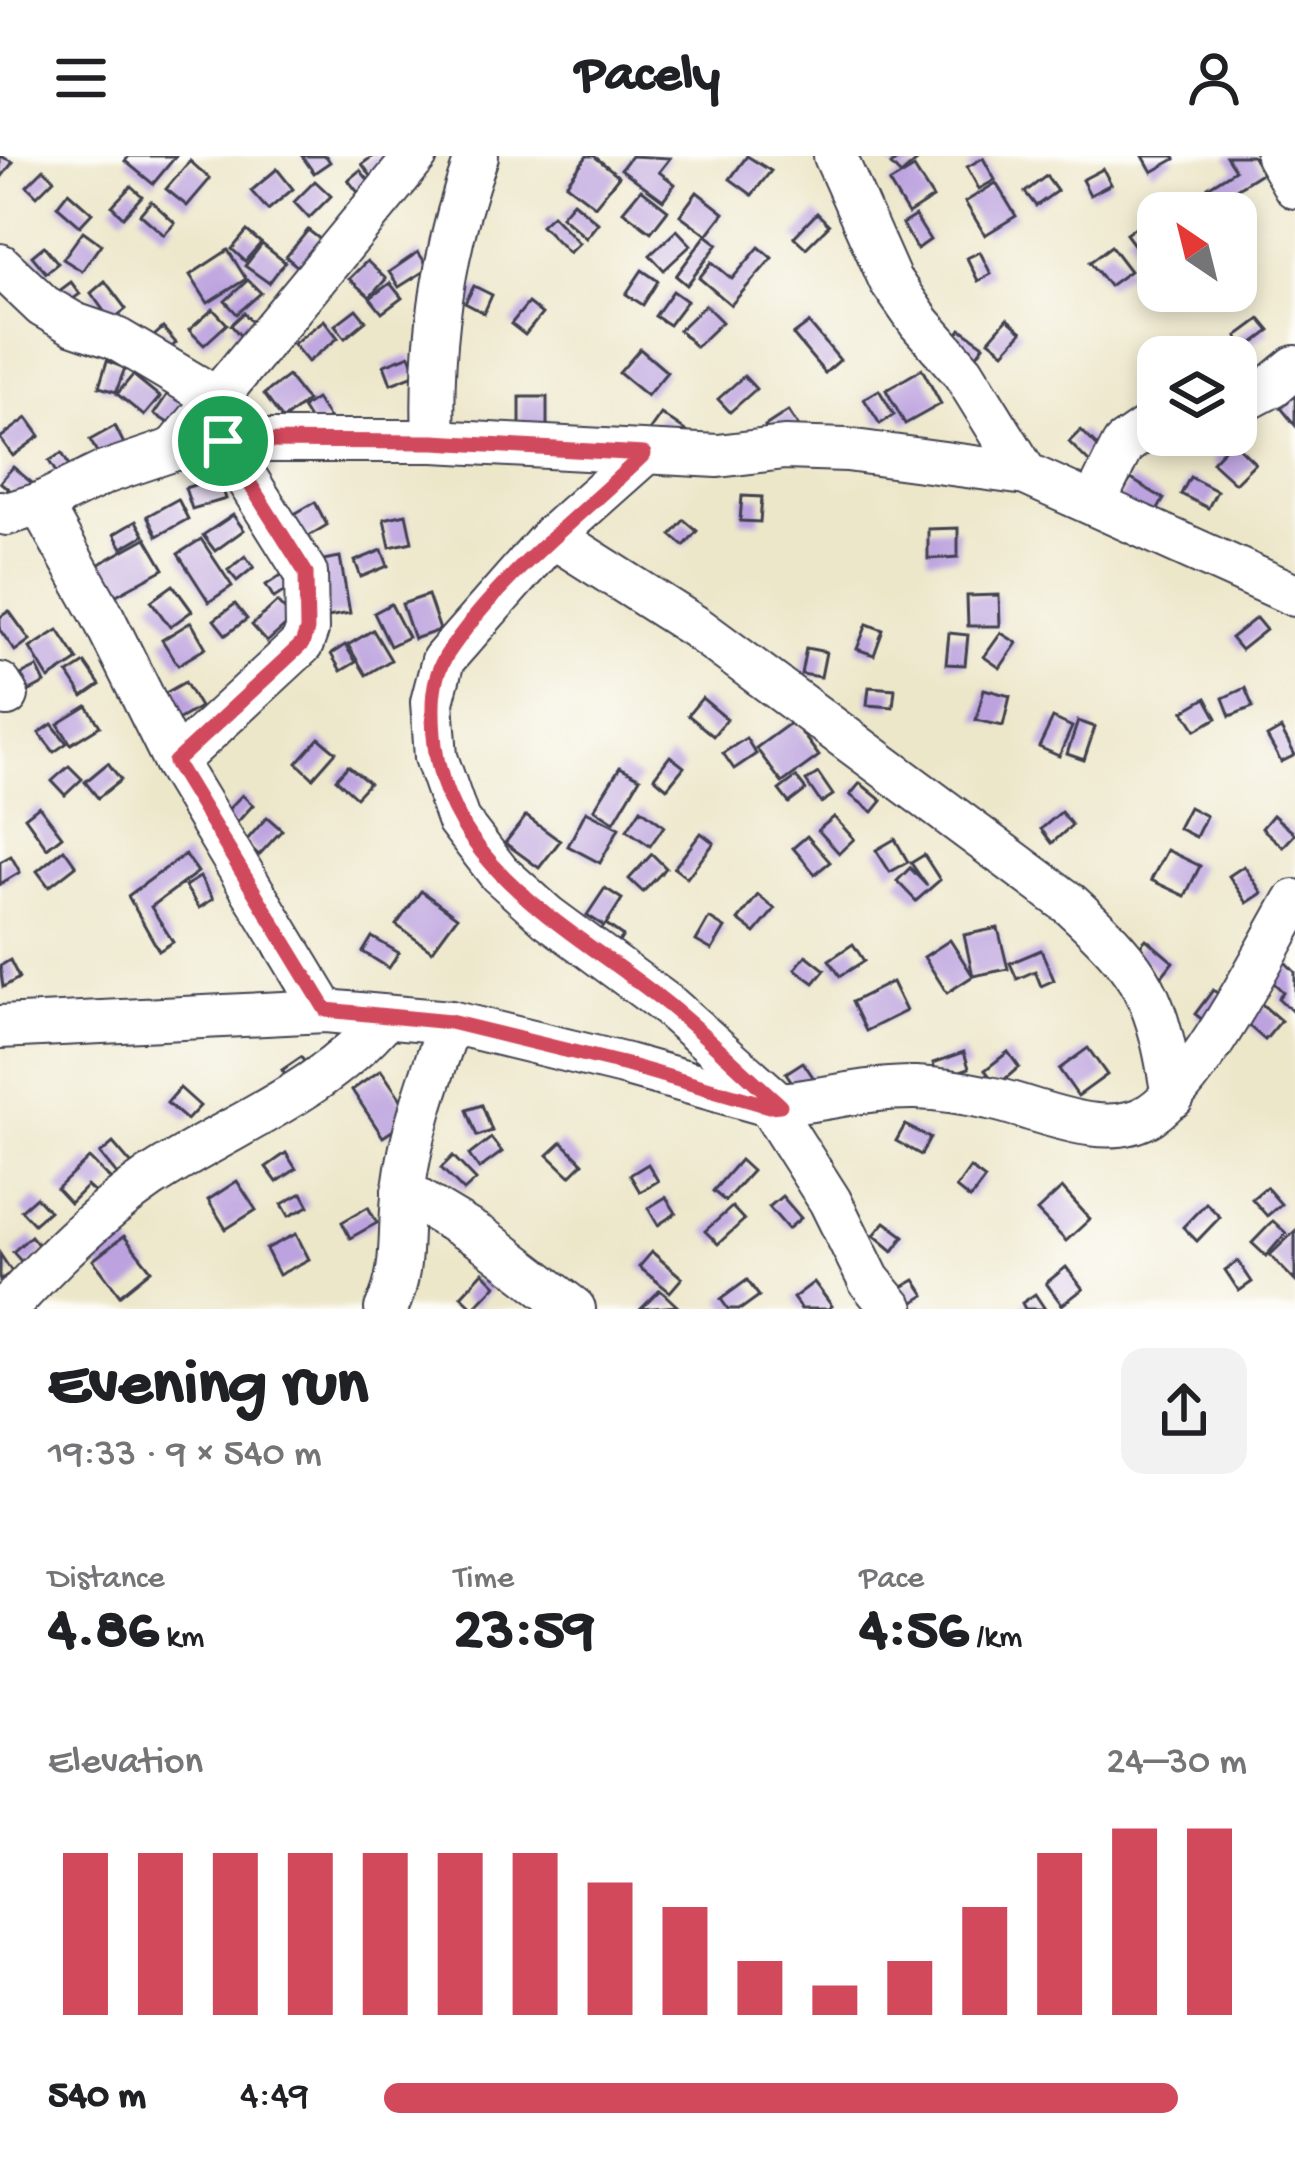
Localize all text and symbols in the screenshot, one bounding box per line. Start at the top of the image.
icon: menu [48,45,114,111]
icon: person [1181,45,1247,111]
text: Pacely [575,46,720,110]
north arrow [1137,192,1257,312]
map controls [1137,192,1257,456]
button: layers [1137,336,1257,456]
pin [172,390,274,492]
icon: arrive [190,408,256,474]
button: share [1121,1348,1247,1474]
text: Evening run [48,1349,368,1427]
text: 19:33 · 9 × 540 m [48,1433,322,1479]
text: Distance [48,1561,165,1599]
text: Time [454,1561,514,1599]
text: Pace [859,1561,924,1599]
text: 4.86 [48,1599,159,1669]
text: 23:59 [454,1599,595,1669]
text: 4:56 [859,1599,969,1669]
text: km [159,1620,204,1658]
text: /km [969,1620,1022,1658]
text: Elevation [48,1741,203,1787]
text: 24–30 m [1106,1741,1247,1787]
text: 540 m [48,2075,146,2121]
text: 4:49 [240,2075,309,2121]

